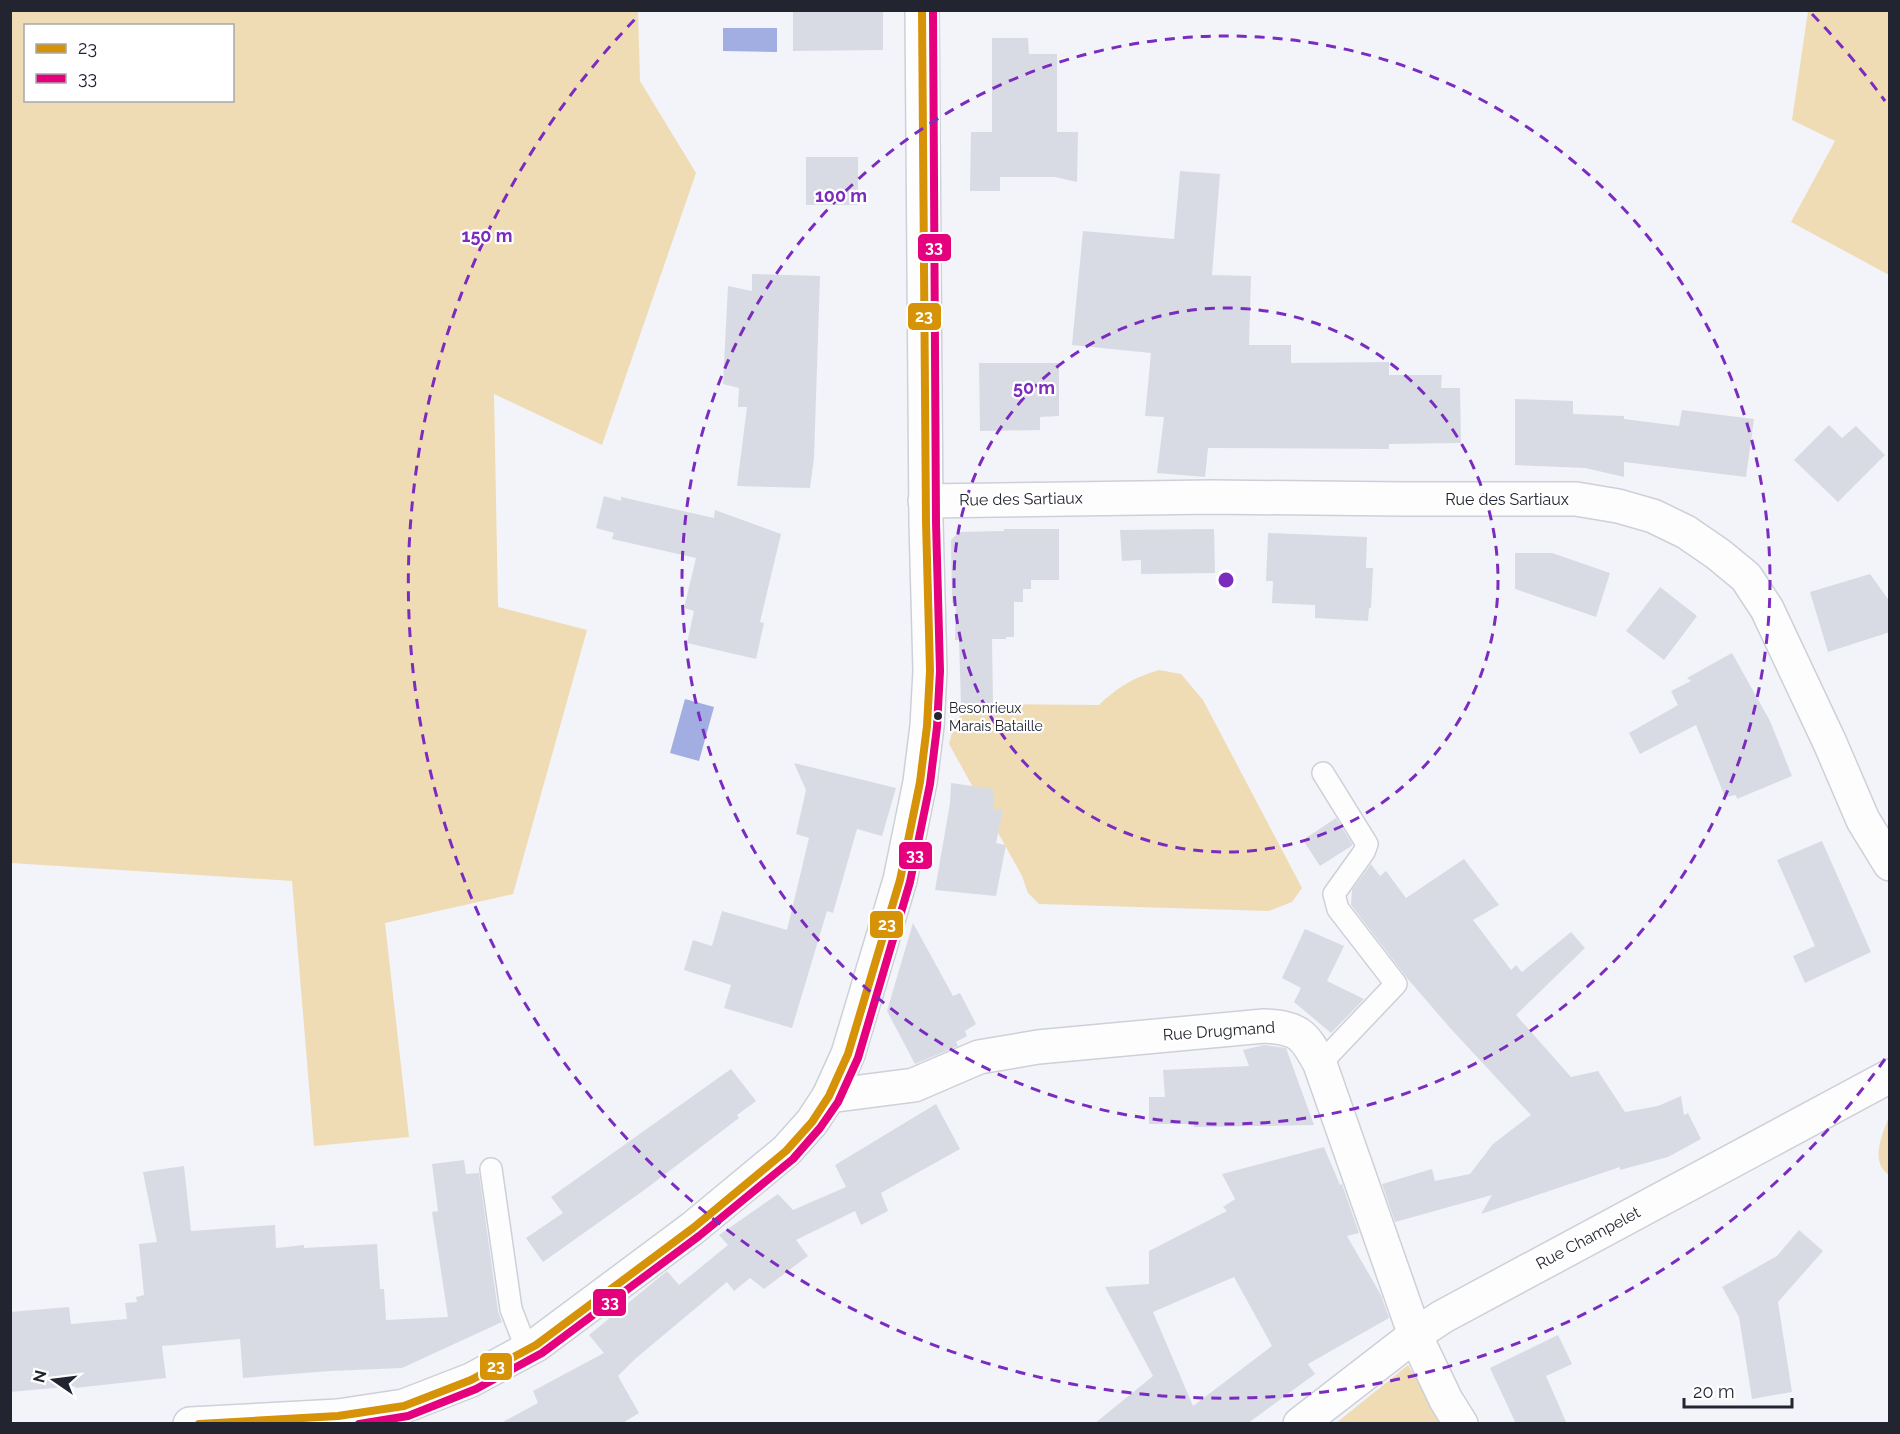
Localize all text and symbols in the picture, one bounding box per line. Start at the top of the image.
legend [24,24,234,102]
text: 23 [78,37,97,58]
text: 33 [78,67,97,88]
text: 100 m [815,185,867,206]
text: 150 m [462,225,513,246]
line badge: 33 [917,233,952,262]
text: 33 [925,238,943,257]
line badge: 23 [907,302,942,331]
text: 23 [915,307,933,326]
text: 50 m [1013,377,1055,398]
street label: Rue des Sartiaux [959,488,1083,510]
street label: Rue des Sartiaux [1445,490,1569,509]
centre of rings [1216,570,1236,590]
place label: Besonrieux Marais Bataille [949,700,1043,734]
marker: Besonrieux Marais Bataille [932,710,944,722]
line badge: 33 [898,841,933,870]
text: 33 [906,846,924,865]
line badge: 23 [869,910,904,939]
text: 23 [878,915,896,934]
street label: Rue Drugmand [1162,1018,1276,1044]
street label: Rue Champelet [1533,1202,1644,1273]
line badge: 33 [592,1288,627,1317]
text: 33 [601,1293,619,1312]
north arrow [24,1350,84,1410]
line badge: 23 [479,1352,513,1381]
text: 23 [487,1357,505,1376]
text: N [29,1368,51,1385]
scale bar [1684,1371,1792,1409]
text: 20 m [1693,1381,1735,1402]

